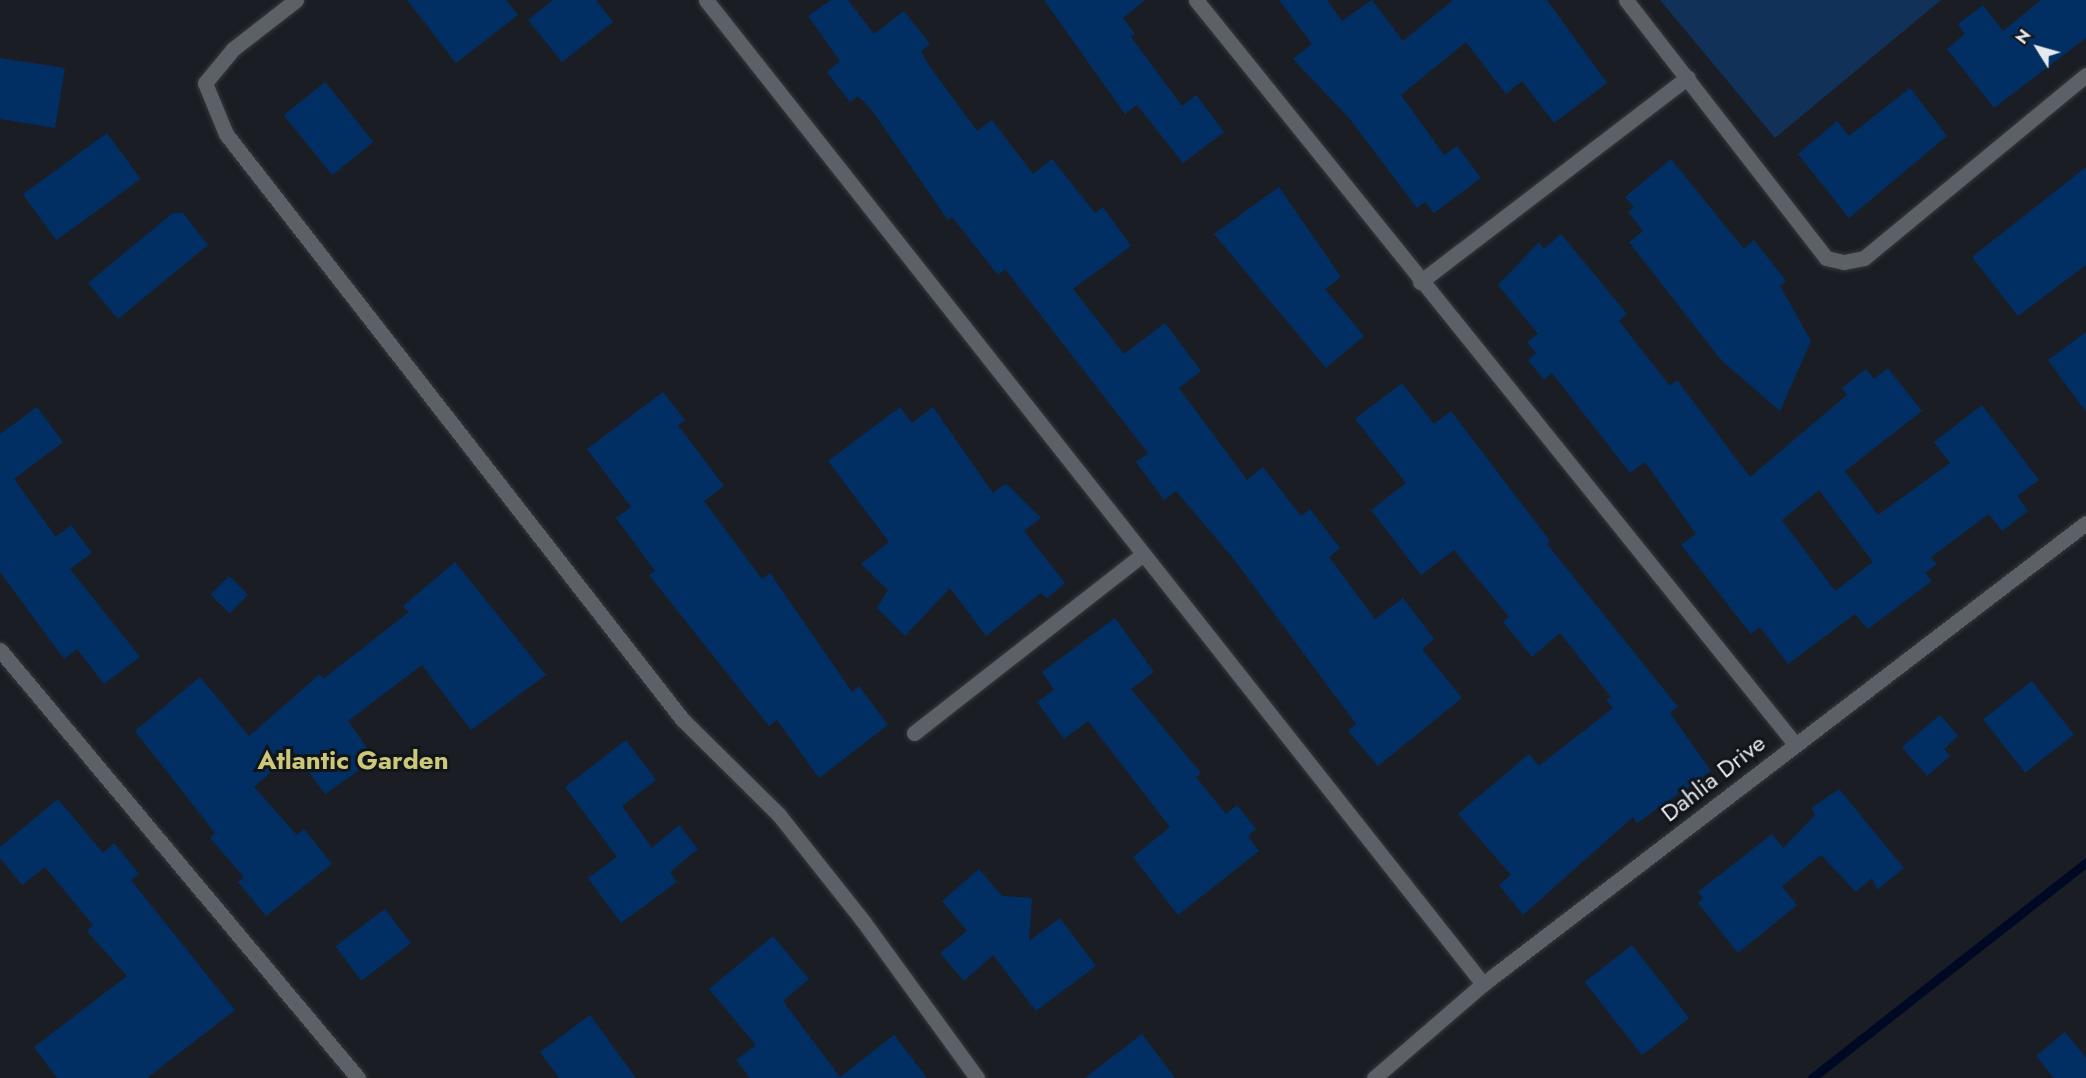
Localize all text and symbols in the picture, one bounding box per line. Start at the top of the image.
north arrow [2008,18,2068,78]
text: N [2010,25,2036,49]
street label: Dahlia Drive [1655,728,1771,828]
district label: Atlantic Garden [257,745,449,777]

